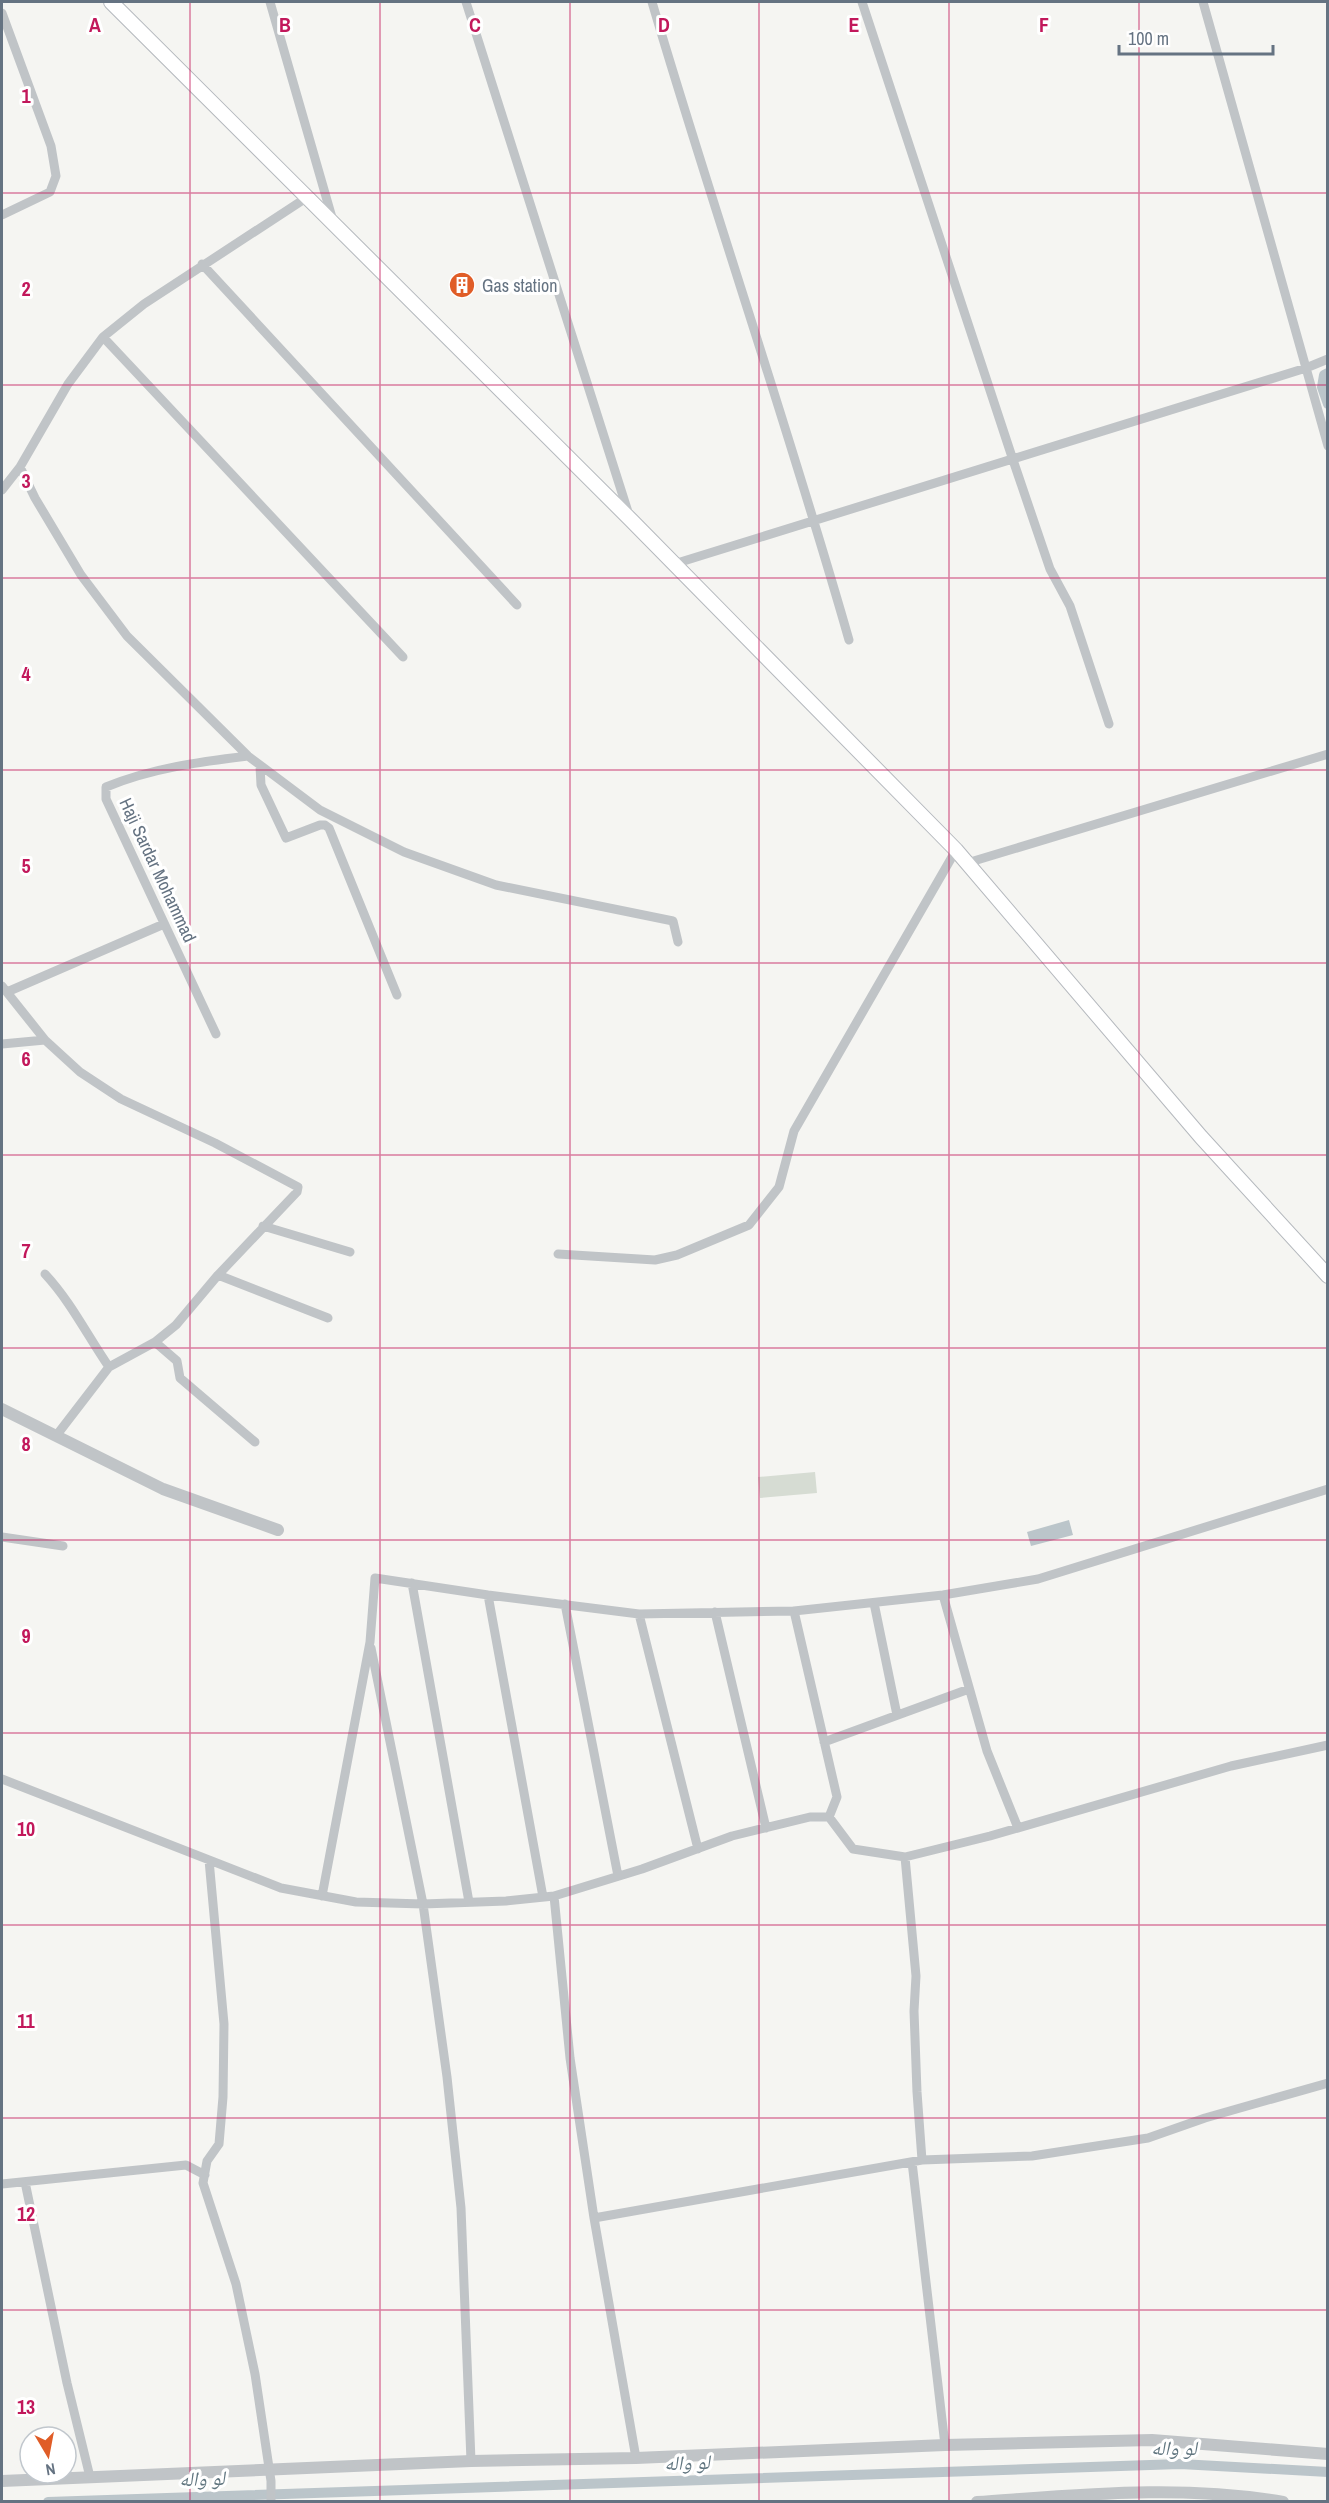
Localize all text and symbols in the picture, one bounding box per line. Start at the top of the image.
text: A [89,11,101,38]
text: B [279,11,291,38]
text: C [469,11,481,38]
text: D [658,11,670,38]
text: E [849,11,860,38]
text: F [1039,11,1049,38]
scale bar [1119,18,1274,56]
text: 100 m [1128,26,1169,51]
text: 1 [21,82,31,109]
building icon: Gas station [447,270,477,300]
place label: Gas station [482,273,558,298]
text: 2 [21,275,31,302]
text: 3 [21,467,31,494]
text: 4 [21,660,31,687]
street label: Haji Sardar Mohammad [114,794,202,946]
text: 5 [21,852,31,879]
text: 6 [21,1045,31,1072]
text: 7 [21,1237,31,1264]
text: 8 [21,1430,31,1457]
text: 9 [21,1622,31,1649]
text: 10 [17,1815,35,1842]
text: 11 [17,2007,36,2034]
text: 12 [17,2200,35,2227]
text: 13 [17,2393,35,2420]
north arrow [18,2425,78,2485]
water label: لو واله [1151,2434,1199,2461]
water label: لو واله [664,2448,712,2476]
text: N [44,2458,57,2481]
water label: لو واله [179,2464,227,2492]

